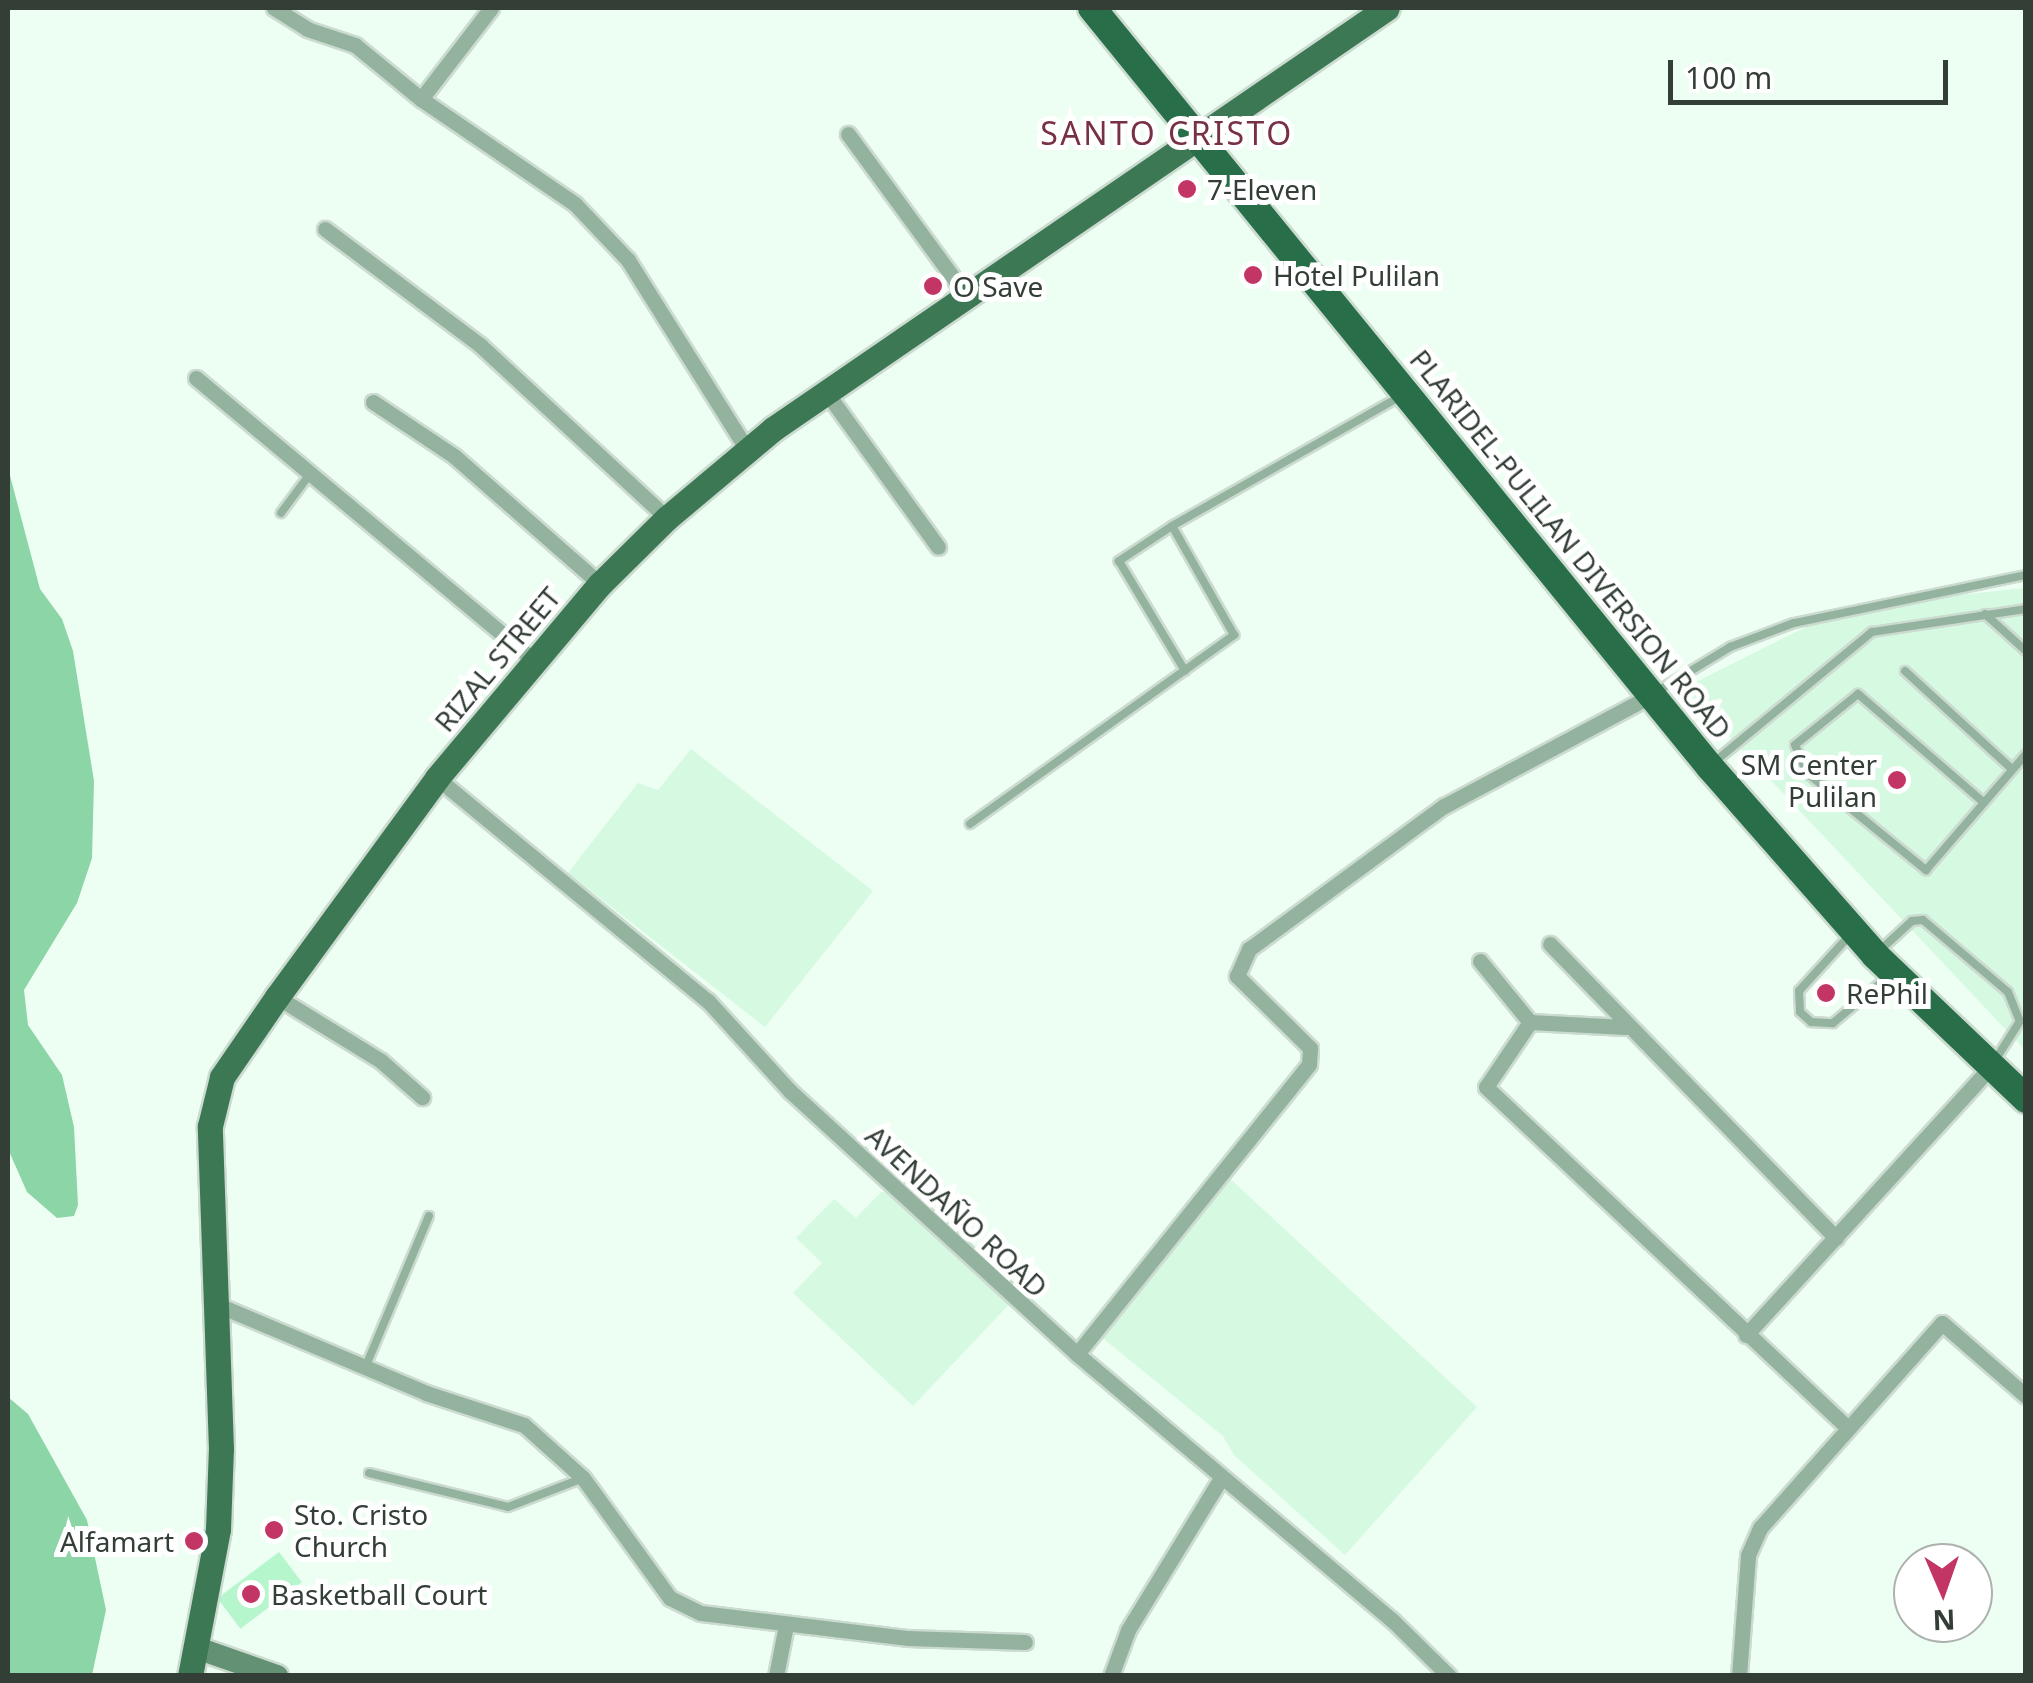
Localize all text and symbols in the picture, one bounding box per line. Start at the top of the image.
scale bar [1673,40,1953,102]
text: 100 m [1685,57,1772,98]
district label: SANTO CRISTO [1040,114,1294,152]
place label: 7-Eleven [1207,172,1317,206]
marker: 7-Eleven [1176,178,1198,200]
place label: Hotel Pulilan [1273,258,1440,292]
marker: Hotel Pulilan [1242,264,1264,286]
place label: O Save [953,269,1043,303]
marker: O Save [922,275,944,297]
street label: PLARIDEL-PULILAN DIVERSION ROAD [1403,343,1739,745]
street label: RIZAL STREET [427,580,567,738]
place label: SM Center Pulilan [1741,747,1877,813]
marker: SM Center Pulilan [1886,769,1908,791]
place label: RePhil [1846,976,1928,1010]
marker: RePhil [1815,982,1837,1004]
street label: AVENDAÑO ROAD [859,1118,1055,1304]
place label: Sto. Cristo Church [294,1497,428,1563]
marker: Sto. Cristo Church [263,1519,285,1541]
place label: Alfamart [60,1524,174,1558]
marker: Alfamart [183,1530,205,1552]
north arrow [1893,1543,1993,1643]
place label: Basketball Court [271,1577,487,1611]
marker: Basketball Court [240,1583,262,1605]
text: N [1932,1602,1956,1640]

